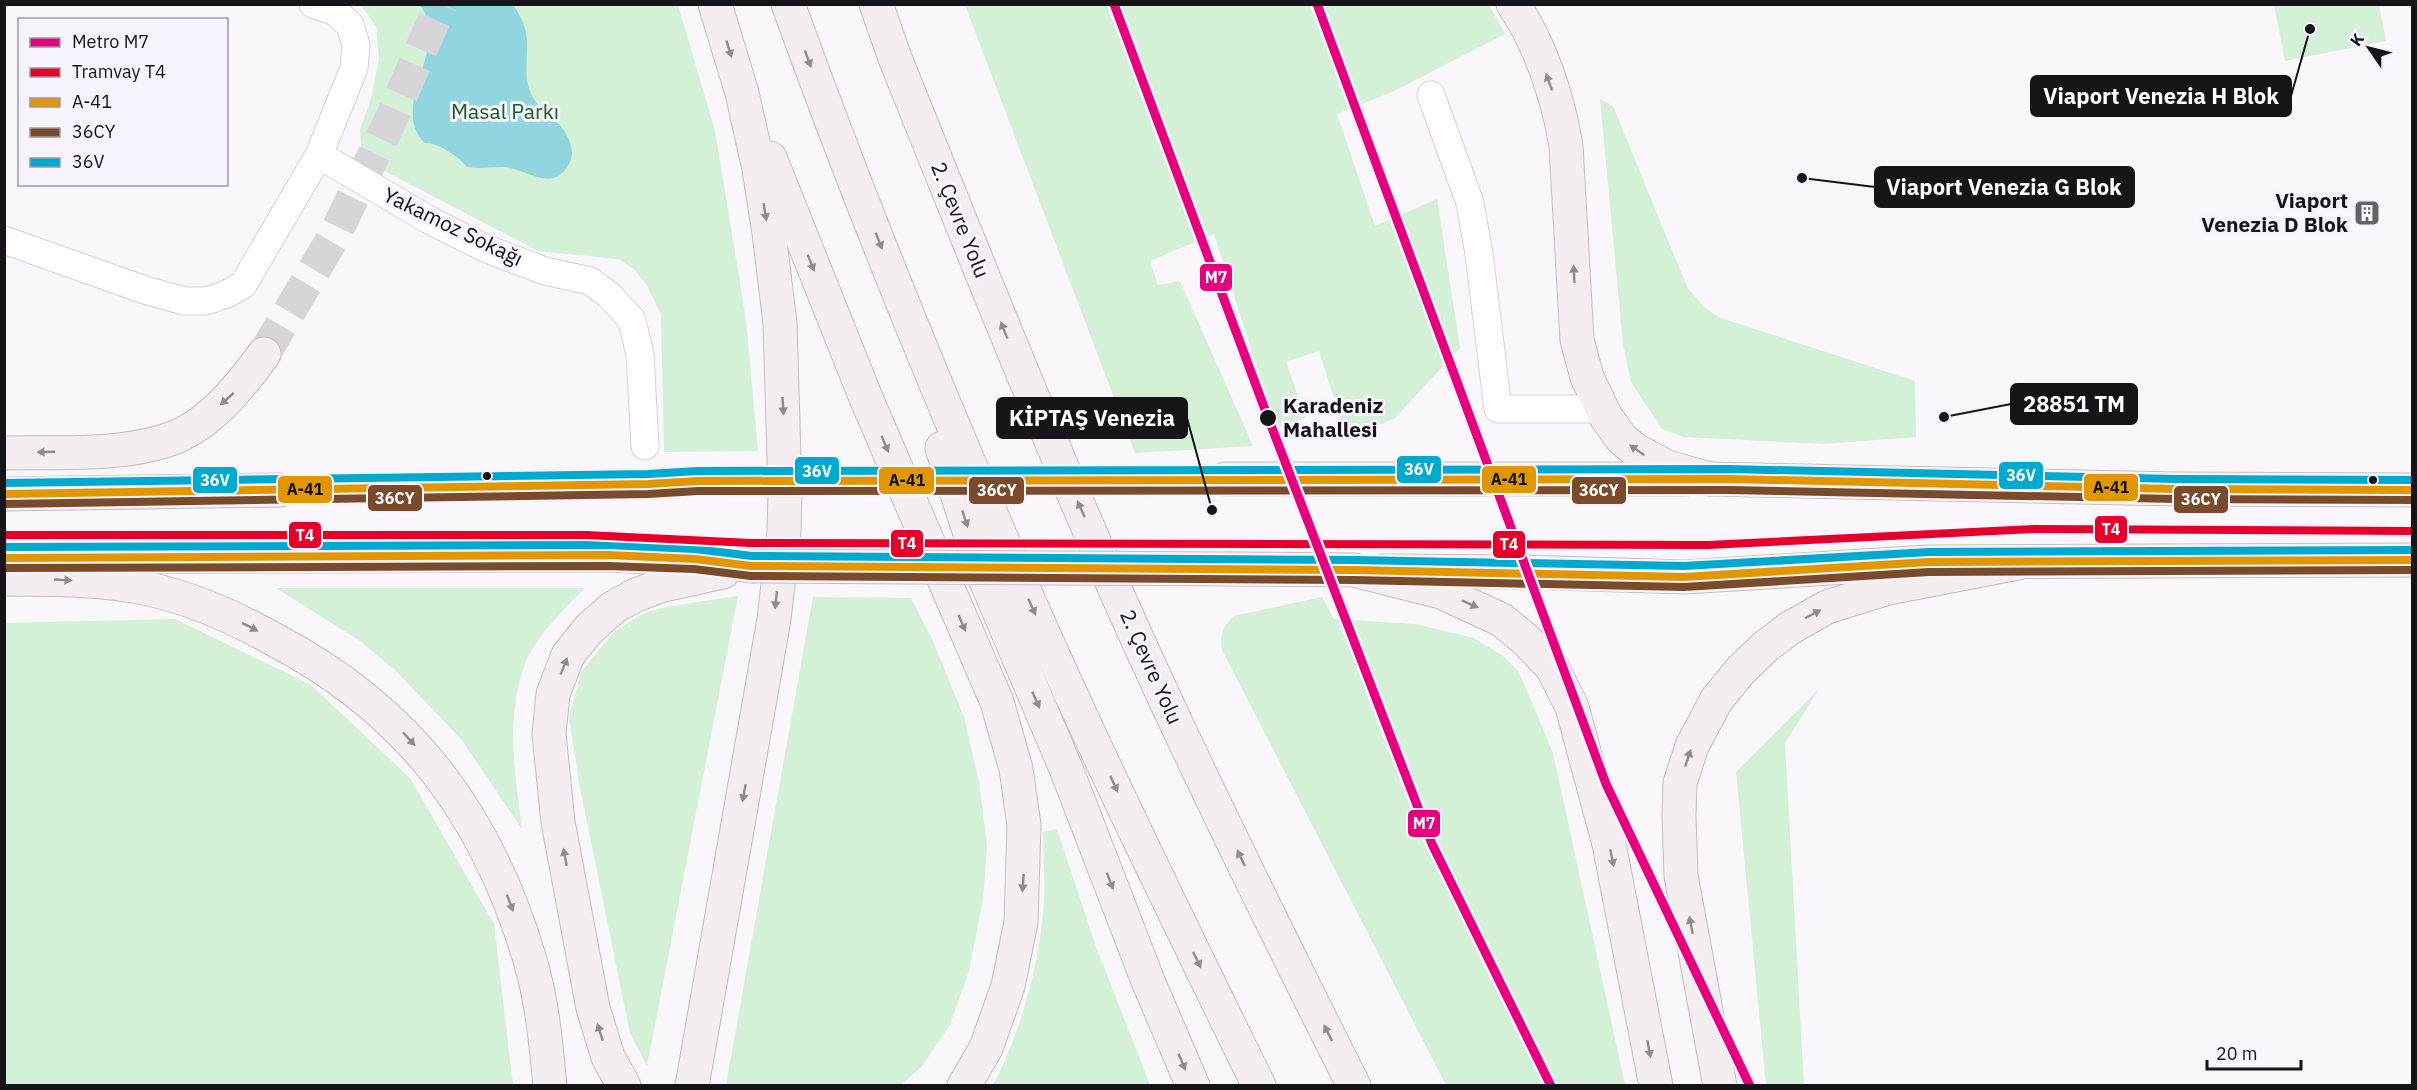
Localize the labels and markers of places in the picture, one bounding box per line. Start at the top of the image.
callout: Viaport Venezia H Blok [2031,76,2291,116]
callout: Viaport Venezia G Blok [1875,167,2134,207]
place label: Viaport Venezia D Blok [2201,186,2349,238]
building icon: Viaport Venezia D Blok [2352,198,2382,228]
callout: 28851 TM [2011,384,2137,424]
place label: Karadeniz Mahallesi [1283,391,1384,443]
callout: KİPTAŞ Venezia [997,398,1187,438]
marker: Karadeniz Mahallesi [1258,408,1278,428]
unlabelled marker [481,470,493,482]
unlabelled marker [2367,474,2379,486]

